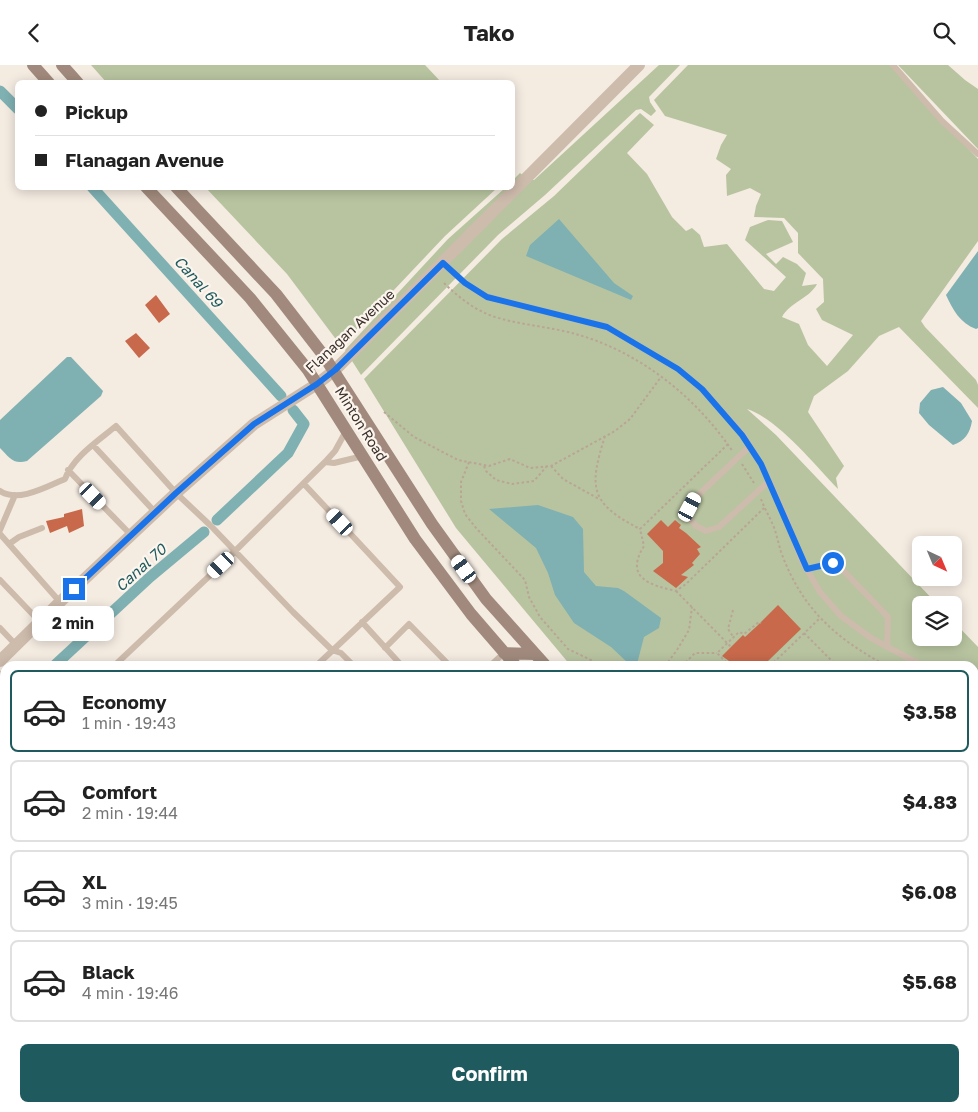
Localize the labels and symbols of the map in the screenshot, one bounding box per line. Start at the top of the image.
water label: Canal 69 [171,252,228,312]
street label: Flanagan Avenue [302,285,398,376]
street label: Minton Road [332,383,391,464]
car [77,480,108,512]
car [676,490,703,524]
car [324,506,355,538]
north arrow [912,536,962,586]
water label: Canal 70 [111,539,171,595]
car [204,549,237,581]
car [449,552,478,586]
route start [822,552,844,574]
route end [63,578,85,600]
callout: 2 min [33,607,115,641]

